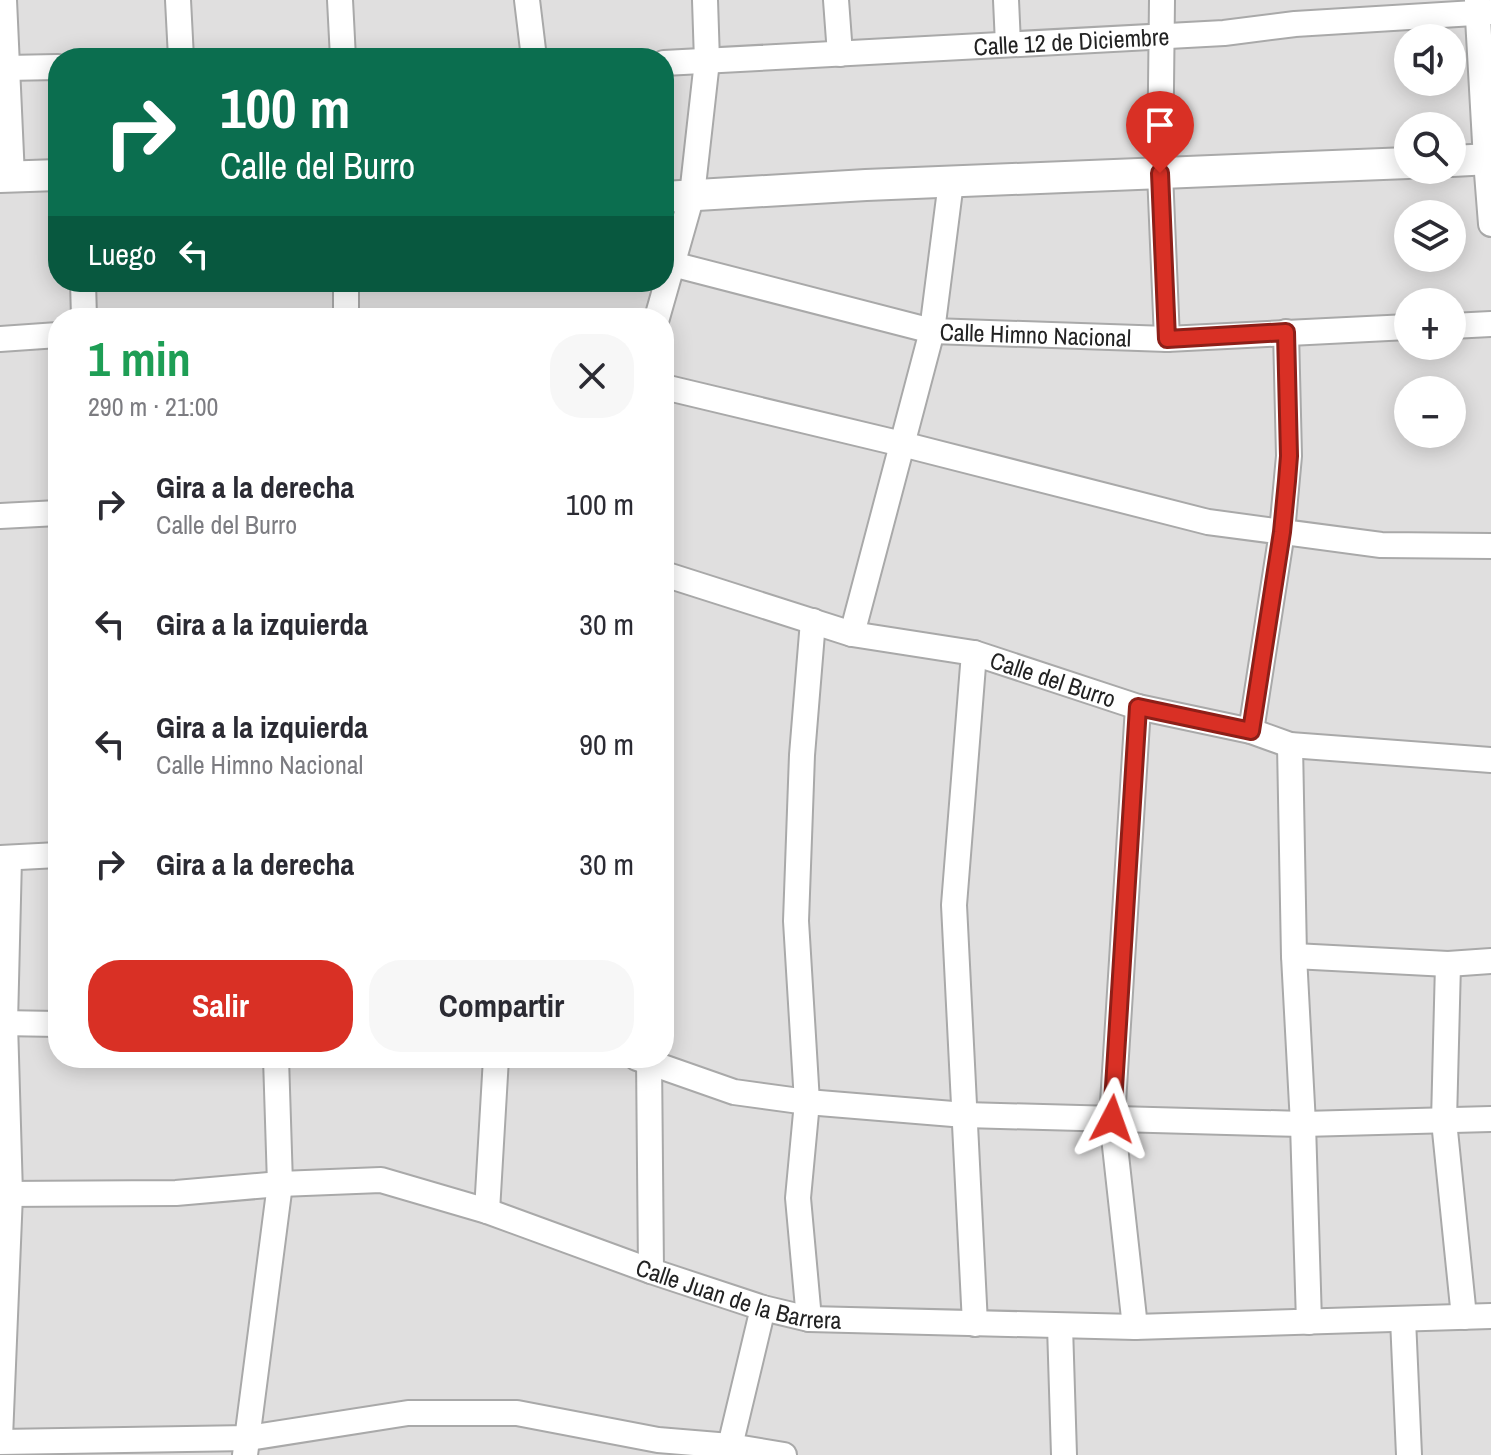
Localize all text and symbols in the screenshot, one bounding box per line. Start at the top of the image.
street label: Calle 12 de Diciembre [973,20,1170,62]
map controls [1394,24,1466,448]
button: sound [1394,24,1466,96]
text: 100 m [220,70,350,145]
icon: right [88,80,192,184]
pin [1126,91,1194,173]
icon: arrive [1138,103,1182,147]
button: search [1394,112,1466,184]
text: Calle del Burro [220,142,415,190]
button: layers [1394,200,1466,272]
icon: left [172,232,216,276]
text: Luego [88,234,156,274]
button: + [1394,288,1466,360]
street label: Calle Himno Nacional [939,315,1132,354]
text: 1 min [88,326,191,391]
button: close [550,334,634,418]
button: − [1394,376,1466,448]
text: 290 m · 21:00 [88,389,218,424]
text: Gira a la derecha [156,467,354,507]
icon: right [88,482,132,526]
text: 100 m [566,484,634,524]
text: Calle del Burro [156,507,297,542]
icon: left [88,602,132,646]
text: Gira a la izquierda [156,604,368,644]
text: 30 m [579,604,634,644]
street label: Calle del Burro [986,643,1120,715]
text: Gira a la izquierda [156,707,368,747]
icon: left [88,722,132,766]
text: 90 m [579,724,634,764]
text: Calle Himno Nacional [156,747,363,782]
icon: right [88,842,132,886]
text: Gira a la derecha [156,844,354,884]
text: 30 m [579,844,634,884]
button: Salir [88,960,353,1052]
button: Compartir [369,960,634,1052]
position arrow [1070,1077,1154,1161]
street label: Calle Juan de la Barrera [632,1251,842,1336]

